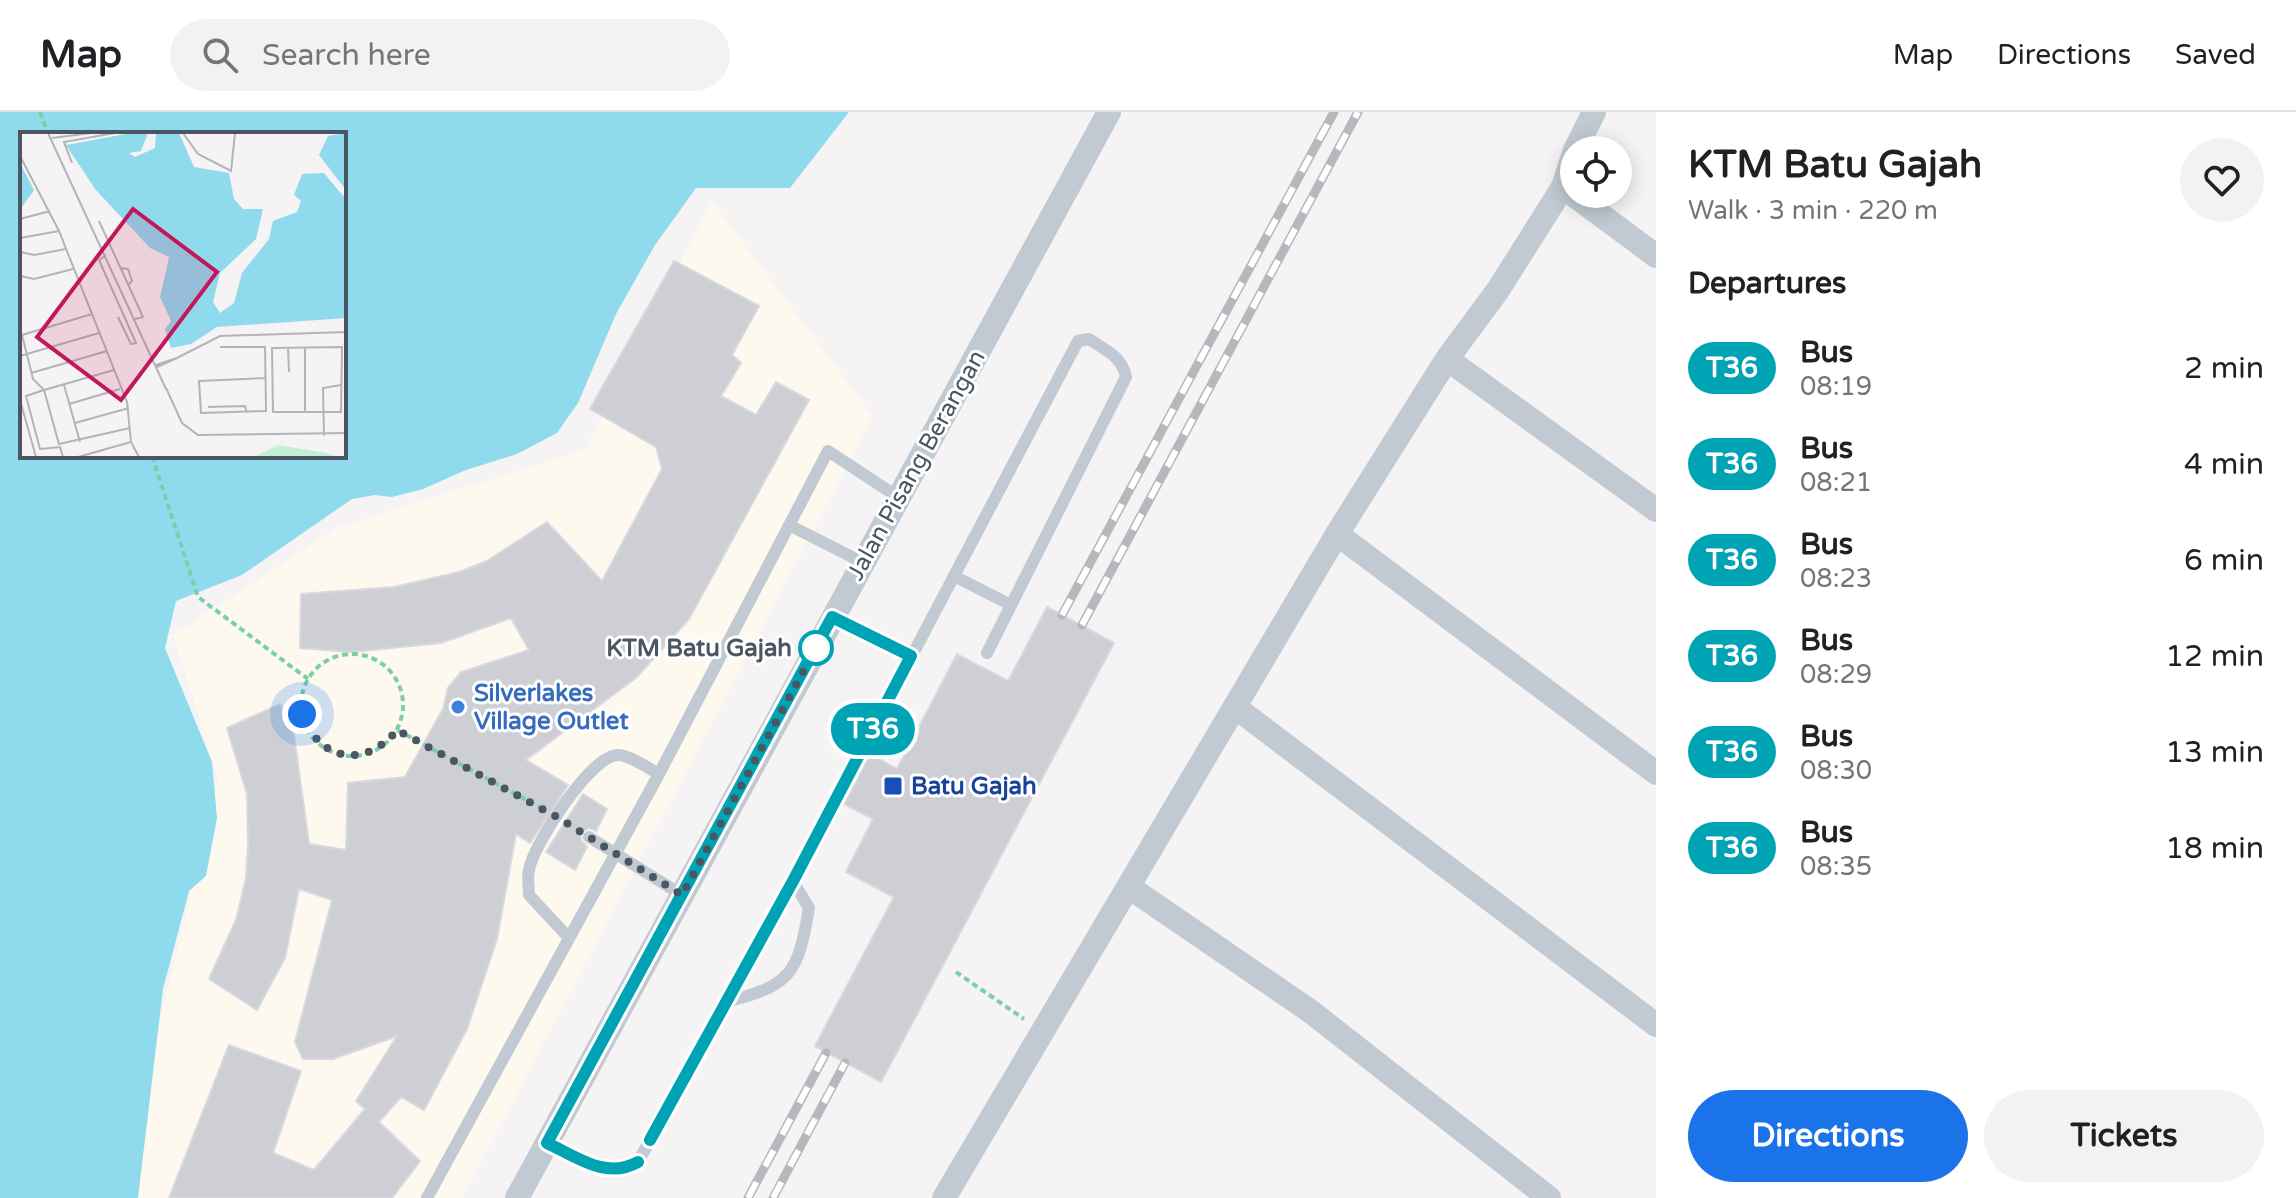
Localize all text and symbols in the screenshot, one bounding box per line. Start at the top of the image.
search box [170,19,730,91]
text: Map [40,32,122,78]
icon: search [198,33,242,77]
text: Search here [262,37,431,74]
text: Map [1893,38,1953,72]
text: Directions [1997,38,2131,72]
text: Saved [2175,38,2256,72]
inset map [20,132,346,458]
map controls [1560,136,1632,208]
button: locate [1560,136,1632,208]
button: heart [2180,138,2264,222]
text: KTM Batu Gajah [1688,142,1982,188]
text: Walk · 3 min · 220 m [1688,195,1938,226]
text: Departures [1688,265,1846,302]
text: Bus [1800,334,1853,371]
street label: Jalan Pisang Berangan [841,345,992,585]
text: 2 min [2184,350,2264,387]
text: T36 [1706,351,1758,385]
text: 08:19 [1800,371,1872,402]
text: Bus [1800,430,1853,467]
text: 4 min [2184,446,2264,483]
text: T36 [1706,447,1758,481]
text: 08:21 [1800,467,1872,498]
text: Bus [1800,526,1853,563]
text: 6 min [2184,542,2264,579]
text: T36 [1706,543,1758,577]
text: 08:23 [1800,563,1872,594]
text: Bus [1800,622,1853,659]
marker: KTM Batu Gajah [799,631,833,665]
place label: KTM Batu Gajah [606,634,792,663]
text: 12 min [2165,638,2264,675]
text: T36 [1706,639,1758,673]
text: 08:29 [1800,659,1872,690]
place label: Silverlakes Village Outlet [474,679,629,736]
your location [282,694,322,734]
marker: Silverlakes Village Outlet [449,698,467,716]
line badge: T36 [827,703,919,755]
text: T36 [847,712,899,746]
text: Bus [1800,718,1853,755]
text: 13 min [2165,734,2264,771]
text: T36 [1706,735,1758,769]
text: 08:30 [1800,755,1872,786]
place label: Batu Gajah [911,772,1037,801]
marker: Batu Gajah [882,775,904,797]
text: Bus [1800,814,1853,851]
text: 18 min [2165,830,2264,867]
text: T36 [1706,831,1758,865]
text: 08:35 [1800,851,1872,882]
button: Directions [1688,1090,1968,1182]
button: Tickets [1984,1090,2264,1182]

